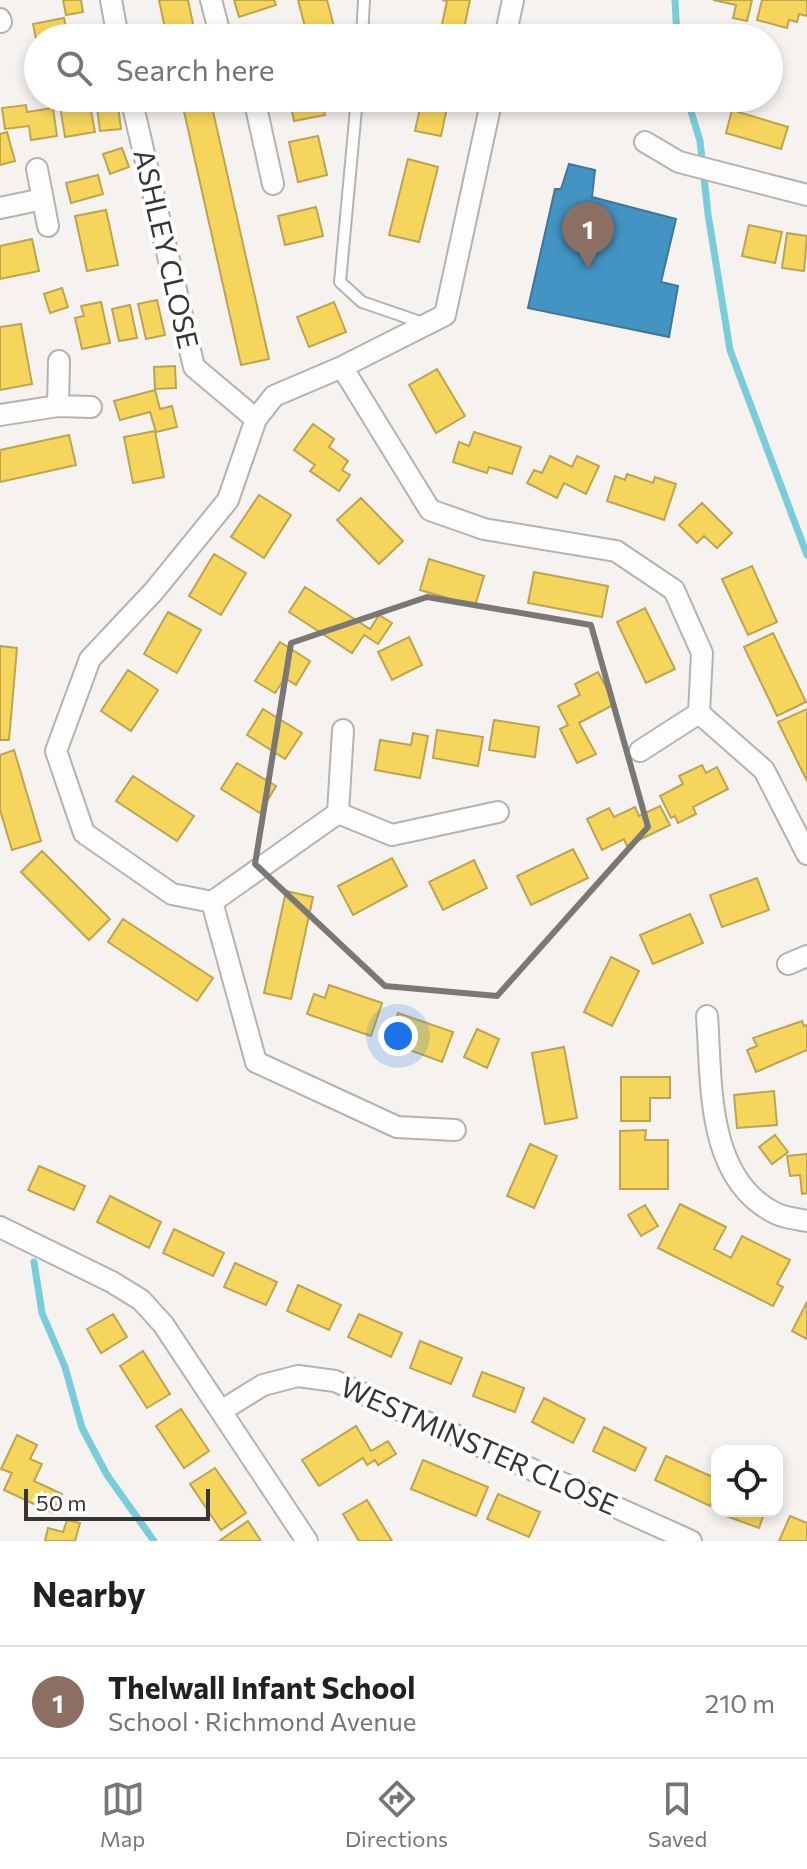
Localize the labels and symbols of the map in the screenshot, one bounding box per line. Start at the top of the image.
street label: ASHLEY CLOSE [128,146,206,352]
pin: 1 [562,202,614,268]
your location [378,1016,418,1056]
street label: WESTMINSTER CLOSE [336,1369,623,1521]
scale bar [24,1485,210,1521]

